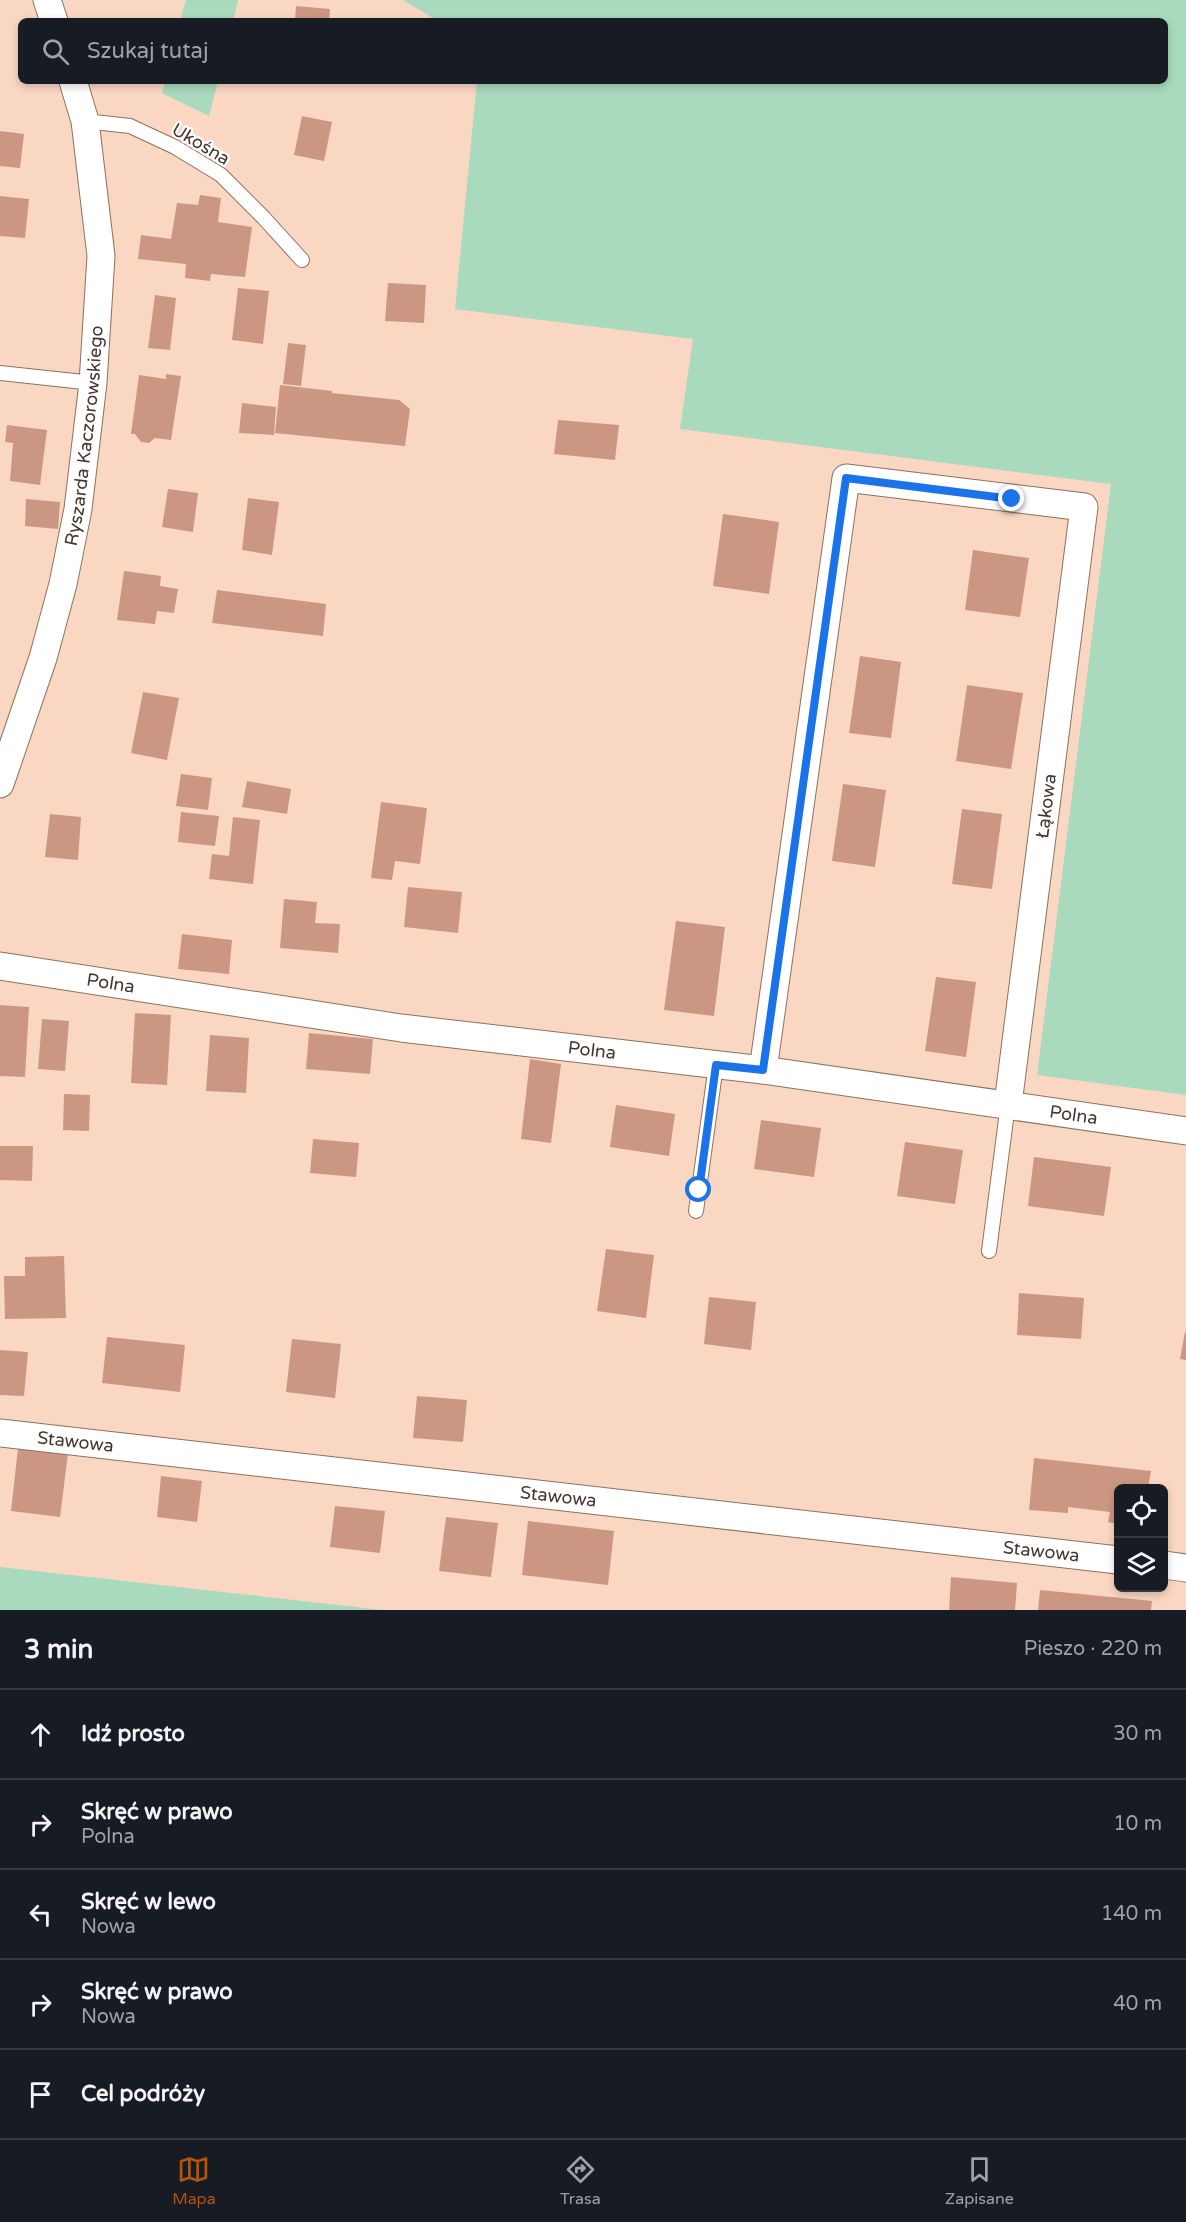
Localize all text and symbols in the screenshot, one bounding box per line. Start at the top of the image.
search box [18,18,1168,84]
icon: search [39,35,72,68]
text: Szukaj tutaj [87,38,209,64]
street label: Ukośna [168,118,234,170]
street label: Ryszarda Kaczorowskiego [60,325,108,548]
route end [998,485,1024,511]
street label: Łąkowa [1031,772,1061,840]
street label: Polna [85,969,136,998]
street label: Polna [567,1036,617,1064]
street label: Polna [1048,1100,1099,1129]
route start [685,1176,711,1202]
street label: Stawowa [36,1426,115,1457]
street label: Stawowa [519,1481,598,1512]
map controls [1114,1484,1168,1592]
button: locate [1114,1484,1168,1538]
street label: Stawowa [1002,1536,1081,1567]
button: layers [1114,1538,1168,1592]
text: 3 min [24,1634,93,1665]
text: Pieszo · 220 m [1024,1637,1162,1661]
icon: ahead [24,1718,57,1751]
text: Idź prosto [81,1721,185,1747]
text: 30 m [1113,1722,1162,1746]
text: Skręć w prawo [81,1799,233,1825]
icon: right [24,1808,57,1841]
text: 10 m [1113,1812,1162,1836]
text: Polna [81,1825,135,1849]
text: Skręć w lewo [81,1889,216,1915]
icon: left [24,1898,57,1931]
text: 140 m [1101,1902,1162,1926]
text: Nowa [81,1915,136,1939]
text: Skręć w prawo [81,1979,233,2005]
icon: right [24,1988,57,2021]
text: 40 m [1113,1992,1162,2016]
text: Nowa [81,2005,136,2029]
icon: arrive [24,2078,57,2111]
text: Cel podróży [81,2081,205,2107]
tab: Mapa [172,2153,216,2209]
tab: Trasa [560,2153,601,2209]
tab: Zapisane [945,2153,1014,2209]

